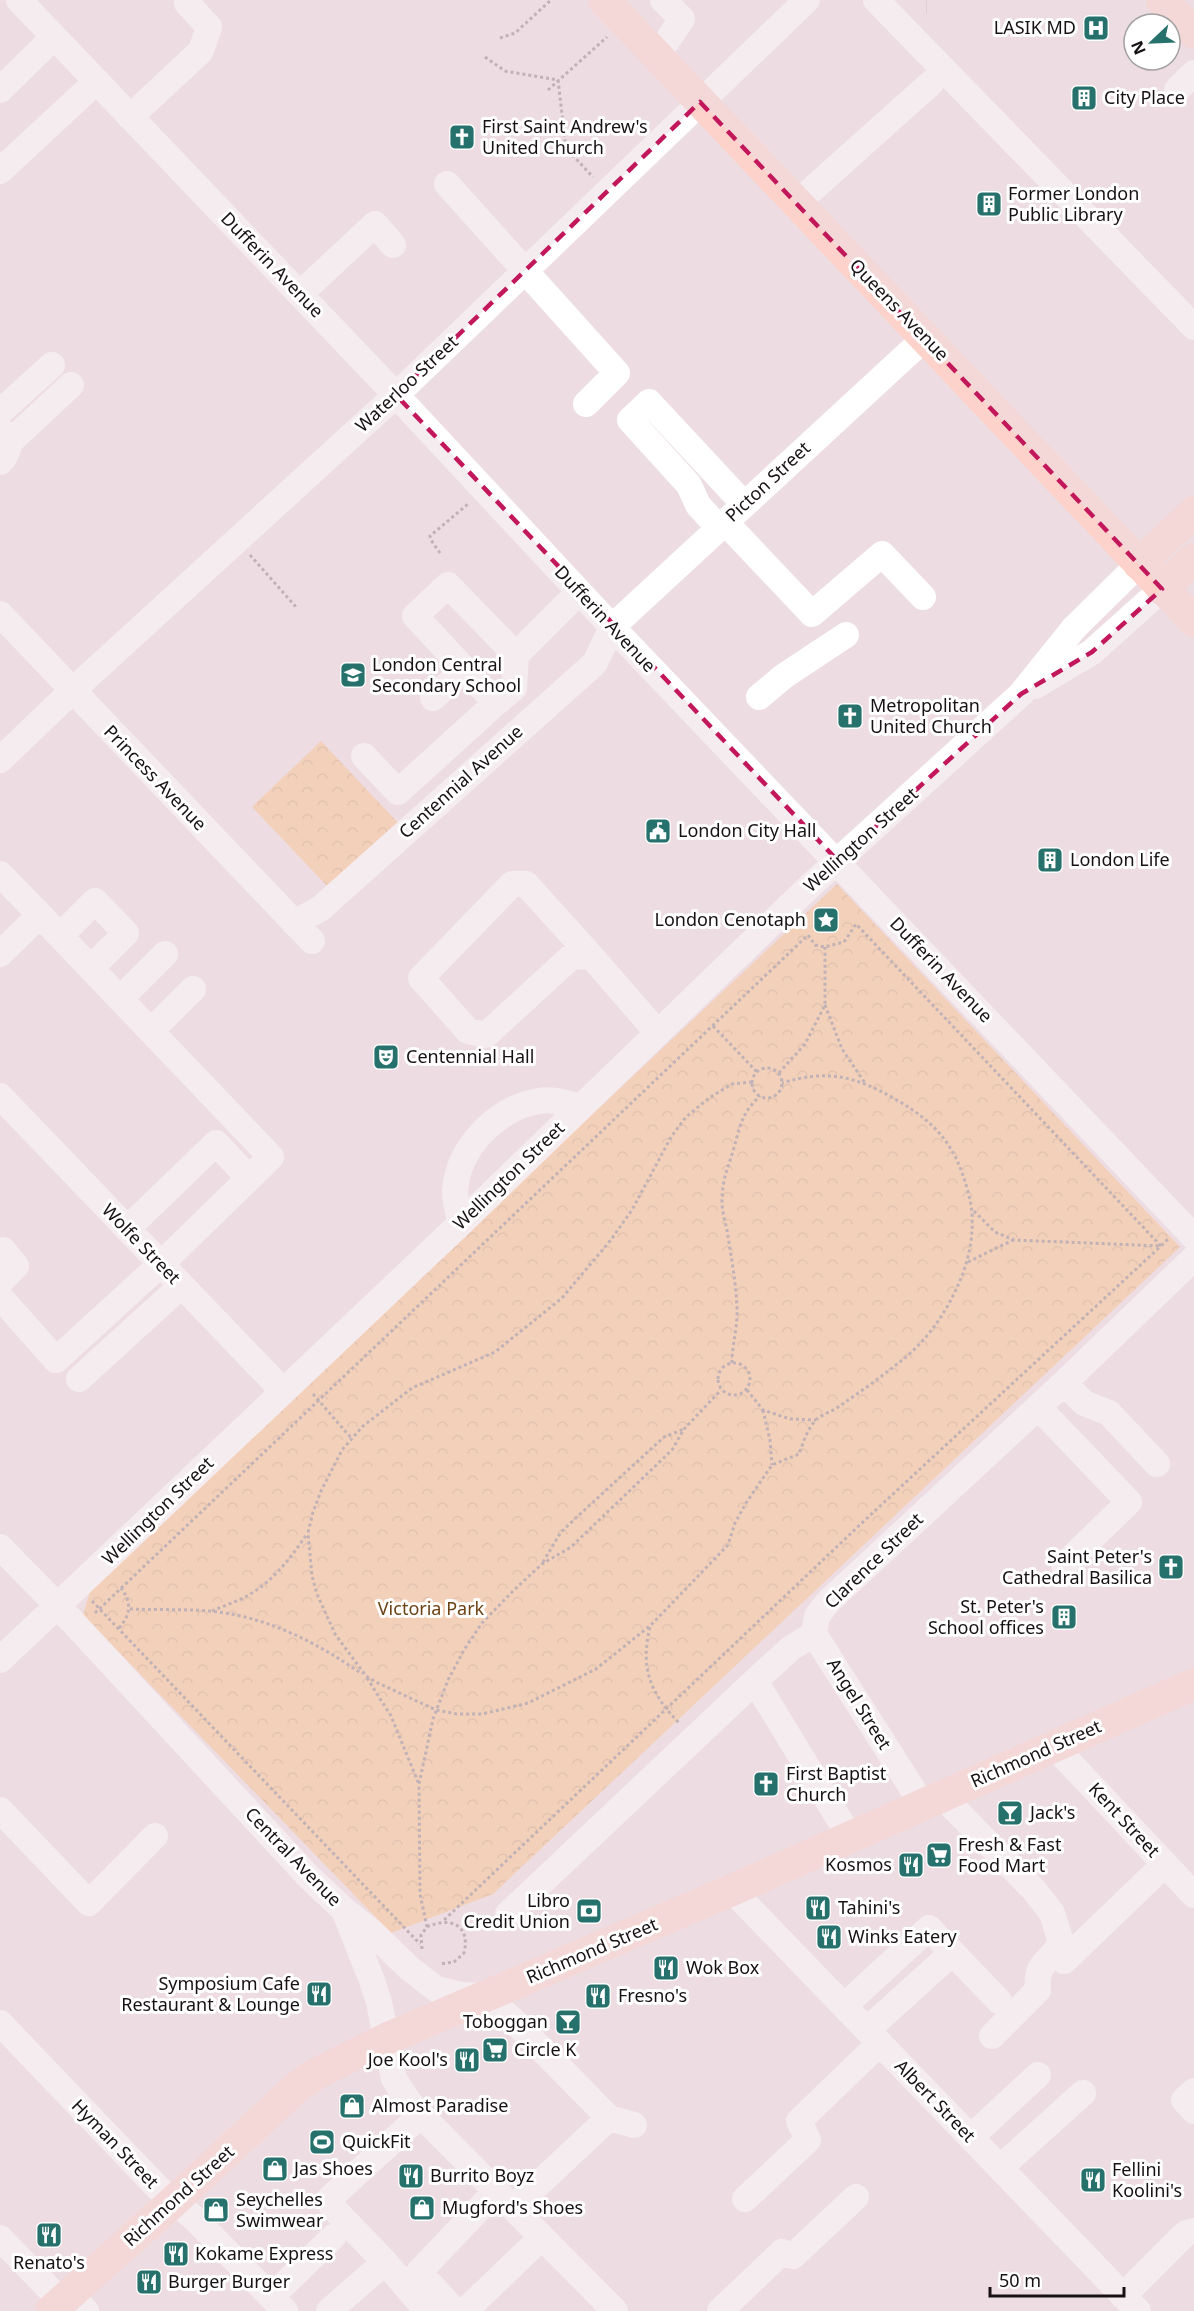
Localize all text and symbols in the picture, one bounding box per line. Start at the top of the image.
north arrow [1122,12,1182,72]
hospital icon: LASIK MD [1081,13,1111,43]
place label: LASIK MD [994,15,1076,39]
text: N [1126,38,1151,58]
building icon: City Place [1069,83,1099,113]
place label: City Place [1104,85,1185,109]
place label: First Saint Andrew's United Church [482,114,648,159]
church icon: First Saint Andrew's United Church [447,122,477,152]
place label: Former London Public Library [1008,181,1139,226]
building icon: Former London Public Library [974,189,1004,219]
street label: Dufferin Avenue [216,206,329,322]
street label: Queens Avenue [845,253,955,366]
street label: Waterloo Street [350,329,463,437]
street label: Picton Street [720,435,815,527]
street label: Dufferin Avenue [550,560,662,677]
place label: London Central Secondary School [372,652,521,697]
school or university icon: London Central Secondary School [338,660,368,690]
place label: Metropolitan United Church [870,693,992,738]
church icon: Metropolitan United Church [835,701,865,731]
street label: Princess Avenue [99,719,212,835]
street label: Centennial Avenue [393,719,527,843]
street label: Wellington Street [798,781,923,897]
public building icon: London City Hall [643,816,673,846]
place label: London City Hall [678,818,816,842]
building icon: London Life [1035,845,1065,875]
place label: London Life [1070,847,1170,871]
place icon: London Cenotaph [811,905,841,935]
place label: London Cenotaph [654,907,806,931]
street label: Dufferin Avenue [885,911,998,1027]
theatre icon: Centennial Hall [371,1042,401,1072]
place label: Centennial Hall [406,1044,534,1068]
street label: Wellington Street [447,1116,570,1235]
street label: Wolfe Street [97,1198,187,1289]
street label: Wellington Street [96,1451,219,1570]
street label: Clarence Street [819,1507,928,1613]
place label: Saint Peter's Cathedral Basilica [1002,1544,1152,1589]
church icon: Saint Peter's Cathedral Basilica [1156,1552,1186,1582]
place label: St. Peter's School offices [928,1594,1044,1639]
park label: Victoria Park [378,1596,485,1620]
building icon: St. Peter's School offices [1049,1602,1079,1632]
street label: Angel Street [822,1653,898,1754]
street label: Richmond Street [967,1713,1105,1793]
place label: First Baptist Church [786,1761,887,1806]
church icon: First Baptist Church [751,1769,781,1799]
street label: Kent Street [1084,1777,1166,1862]
bar icon: Jack's [995,1798,1025,1828]
place label: Jack's [1028,1800,1075,1824]
street label: Central Avenue [240,1802,347,1911]
place label: Fresh & Fast Food Mart [958,1832,1062,1877]
supermarket icon: Fresh & Fast Food Mart [924,1840,954,1870]
restaurant icon: Kosmos [896,1850,926,1880]
place label: Kosmos [825,1852,892,1876]
place label: Libro Credit Union [464,1888,570,1933]
restaurant icon: Tahini's [803,1893,833,1923]
place label: Tahini's [838,1895,900,1919]
bank icon: Libro Credit Union [574,1896,604,1926]
street label: Richmond Street [522,1911,661,1989]
restaurant icon: Winks Eatery [814,1922,844,1952]
place label: Winks Eatery [848,1924,958,1948]
restaurant icon: Wok Box [651,1953,681,1983]
place label: Wok Box [686,1955,760,1979]
place label: Symposium Cafe Restaurant & Lounge [121,1971,300,2016]
restaurant icon: Symposium Cafe Restaurant & Lounge [304,1979,334,2009]
restaurant icon: Fresno's [583,1981,613,2011]
place label: Fresno's [618,1983,687,2007]
bar icon: Toboggan [553,2007,583,2037]
place label: Toboggan [463,2009,548,2033]
supermarket icon: Circle K [480,2035,510,2065]
place label: Circle K [514,2037,577,2061]
restaurant icon: Joe Kool's [452,2045,482,2075]
place label: Joe Kool's [366,2047,448,2071]
street label: Albert Street [890,2054,982,2147]
shop icon: Almost Paradise [337,2091,367,2121]
street label: Hyman Street [67,2093,165,2194]
place label: Almost Paradise [372,2093,508,2117]
sports icon: QuickFit [307,2127,337,2157]
place label: QuickFit [342,2129,411,2153]
street label: Richmond Street [118,2139,239,2251]
shop icon: Jas Shoes [260,2154,290,2184]
place label: Jas Shoes [292,2156,373,2180]
place label: Fellini Koolini's [1112,2157,1182,2202]
restaurant icon: Burrito Boyz [396,2161,426,2191]
place label: Burrito Boyz [430,2163,534,2187]
restaurant icon: Fellini Koolini's [1078,2165,1108,2195]
place label: Seychelles Swimwear [236,2187,324,2232]
shop icon: Mugford's Shoes [407,2193,437,2223]
shop icon: Seychelles Swimwear [201,2195,231,2225]
place label: Mugford's Shoes [442,2195,583,2219]
restaurant icon: Renato's [34,2220,64,2250]
restaurant icon: Kokame Express [161,2239,191,2269]
place label: Kokame Express [195,2241,333,2265]
place label: Renato's [13,2250,85,2274]
scale bar [990,2260,1124,2298]
restaurant icon: Burger Burger [134,2267,164,2297]
text: 50 m [999,2268,1041,2292]
place label: Burger Burger [168,2269,291,2293]

